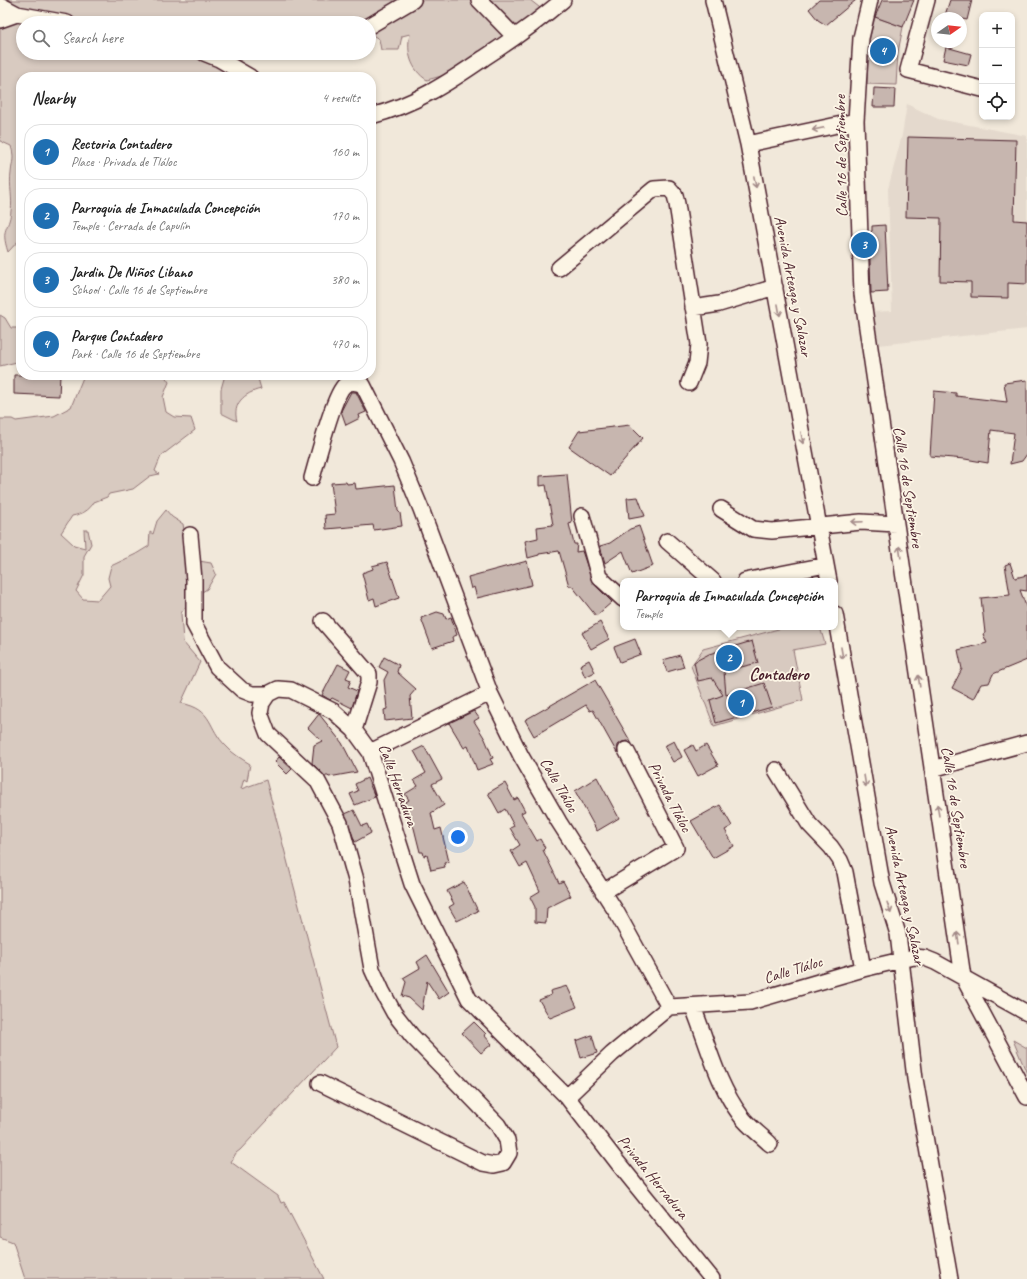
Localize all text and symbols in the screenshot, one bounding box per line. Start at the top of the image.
north arrow [931,12,967,48]
map controls [979,12,1015,120]
button: + [979,12,1015,48]
search box [16,16,376,60]
icon: search [30,27,52,49]
text: Search here [62,29,123,48]
pin: 4 [870,36,896,66]
button: − [979,48,1015,84]
button: locate [979,84,1015,120]
text: Nearby [32,88,75,109]
text: 4 results [322,90,360,106]
street label: Calle 16 de Septiembre [830,93,852,217]
one-way arrow [812,125,825,133]
text: Rectoria Contadero [71,135,171,154]
text: 1 [43,144,49,160]
text: 160 m [331,144,359,160]
text: Place · Privada de Tláloc [71,154,177,170]
one-way arrow [751,175,759,188]
text: Parroquia de Inmaculada Concepción [71,199,260,218]
text: 2 [43,208,49,224]
text: 170 m [331,208,359,224]
street label: Avenida Arteaga y Salazar [770,214,817,360]
text: Temple · Cerrada de Capulín [71,218,190,234]
pin: 3 [851,230,877,260]
text: Jardin De Niños Libano [71,263,192,282]
text: 3 [43,272,49,288]
text: 380 m [331,272,359,288]
text: School · Calle 16 de Septiembre [71,282,207,298]
one-way arrow [776,303,784,316]
text: Parque Contadero [71,327,162,346]
text: 4 [43,336,49,352]
text: 470 m [331,336,359,352]
text: Park · Calle 16 de Septiembre [71,346,200,362]
street label: Calle 16 de Septiembre [889,425,928,551]
one-way arrow [799,431,807,444]
one-way arrow [851,518,864,526]
one-way arrow [896,546,904,559]
popup [620,578,838,630]
text: Parroquia de Inmaculada Concepción [635,587,823,606]
text: Temple [635,606,662,622]
pin: 2 [716,643,742,673]
one-way arrow [838,646,846,659]
district label: Contadero [749,664,811,685]
one-way arrow [915,675,923,688]
pin: 1 [728,688,754,718]
street label: Calle Herradura [374,741,423,830]
street label: Calle 16 de Septiembre [937,745,976,871]
street label: Calle Tláloc [535,754,583,817]
street label: Privada Tláloc [644,759,697,837]
one-way arrow [861,774,869,787]
one-way arrow [934,804,942,817]
street label: Avenida Arteaga y Salazar [880,823,930,969]
your location [448,827,468,847]
one-way arrow [886,902,893,915]
one-way arrow [954,932,962,945]
street label: Calle Tláloc [761,951,826,988]
street label: Privada Herradura [613,1131,693,1224]

